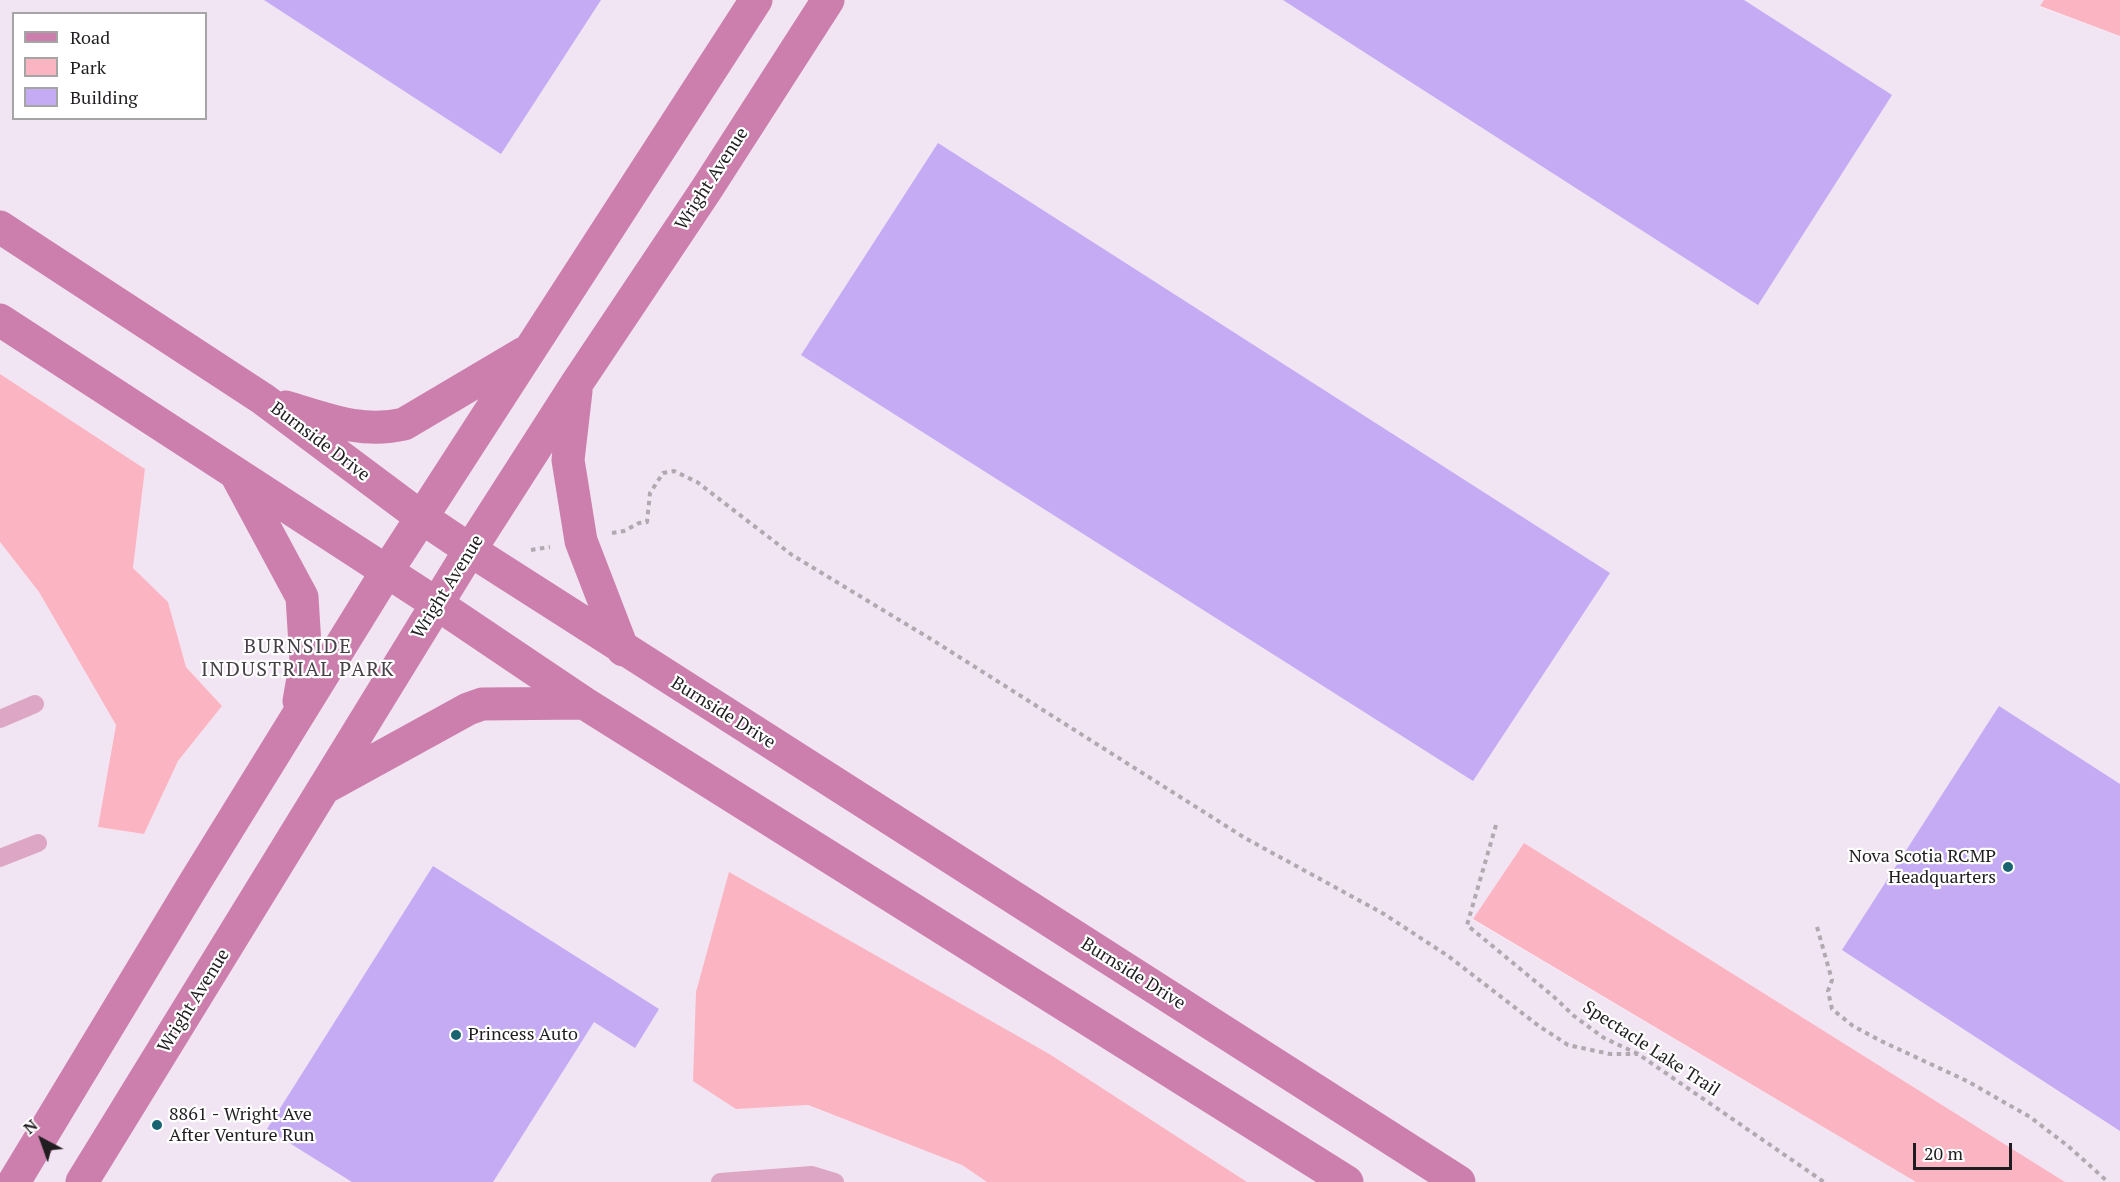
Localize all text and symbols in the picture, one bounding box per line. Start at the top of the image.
legend [12,12,207,120]
text: Road [70,25,110,49]
text: Park [70,55,106,79]
text: Building [70,85,138,109]
street label: Wright Avenue [671,124,753,234]
street label: Burnside Drive [266,398,374,486]
street label: Wright Avenue [408,531,488,643]
district label: BURNSIDE INDUSTRIAL PARK [201,635,395,682]
street label: Burnside Drive [667,672,779,754]
place label: Nova Scotia RCMP Headquarters [1849,846,1996,888]
marker: Nova Scotia RCMP Headquarters [2001,860,2015,874]
street label: Burnside Drive [1077,933,1189,1015]
street label: Wright Avenue [154,945,234,1057]
street label: Spectacle Lake Trail [1578,997,1724,1101]
place label: Princess Auto [468,1024,578,1046]
marker: Princess Auto [449,1028,463,1042]
place label: 8861 - Wright Ave After Venture Run [169,1104,315,1146]
north arrow [12,1110,72,1170]
text: N [18,1114,42,1139]
marker: 8861 - Wright Ave After Venture Run [150,1118,164,1132]
scale bar [1916,1131,2015,1169]
text: 20 m [1924,1141,1963,1165]

